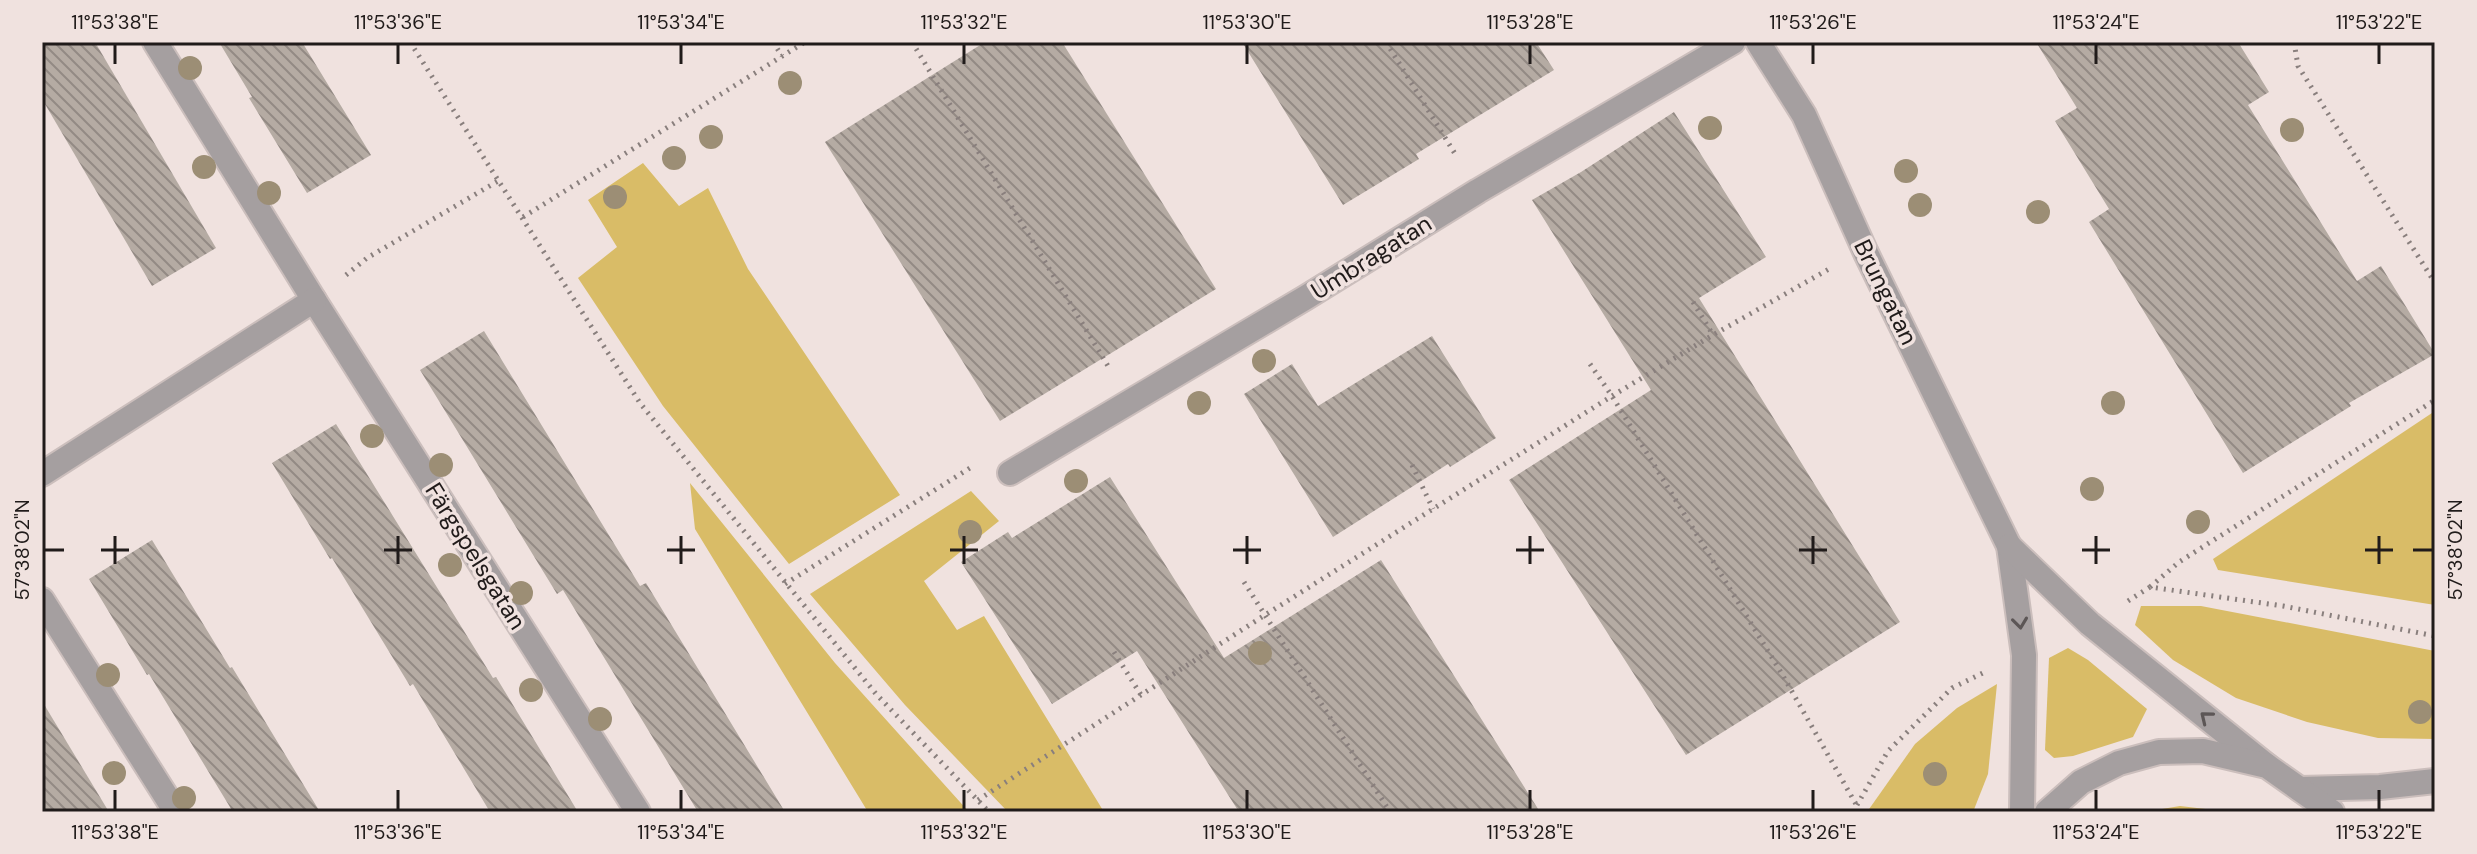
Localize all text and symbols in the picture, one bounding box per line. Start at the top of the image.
text: 11°53'38"E [71,9,159,35]
text: 11°53'36"E [354,9,442,35]
text: 11°53'34"E [637,9,725,35]
text: 11°53'32"E [921,9,1008,35]
text: 11°53'30"E [1202,9,1292,35]
text: 11°53'28"E [1487,9,1574,35]
text: 11°53'26"E [1769,9,1857,35]
text: 11°53'24"E [2053,9,2139,35]
text: 11°53'22"E [2336,9,2422,35]
street label: Umbragatan [1305,208,1437,306]
street label: Brungatan [1847,234,1925,350]
street label: Färgspelsgatan [418,477,534,635]
text: 57°38'02"N [9,499,35,601]
text: 57°38'02"N [2442,499,2468,601]
one-way arrow [2012,617,2029,630]
one-way arrow [2201,712,2215,727]
text: 11°53'38"E [71,819,159,845]
text: 11°53'36"E [354,819,442,845]
text: 11°53'34"E [637,819,725,845]
text: 11°53'32"E [921,819,1008,845]
text: 11°53'30"E [1202,819,1292,845]
text: 11°53'28"E [1487,819,1574,845]
text: 11°53'26"E [1769,819,1857,845]
text: 11°53'24"E [2053,819,2139,845]
text: 11°53'22"E [2336,819,2422,845]

